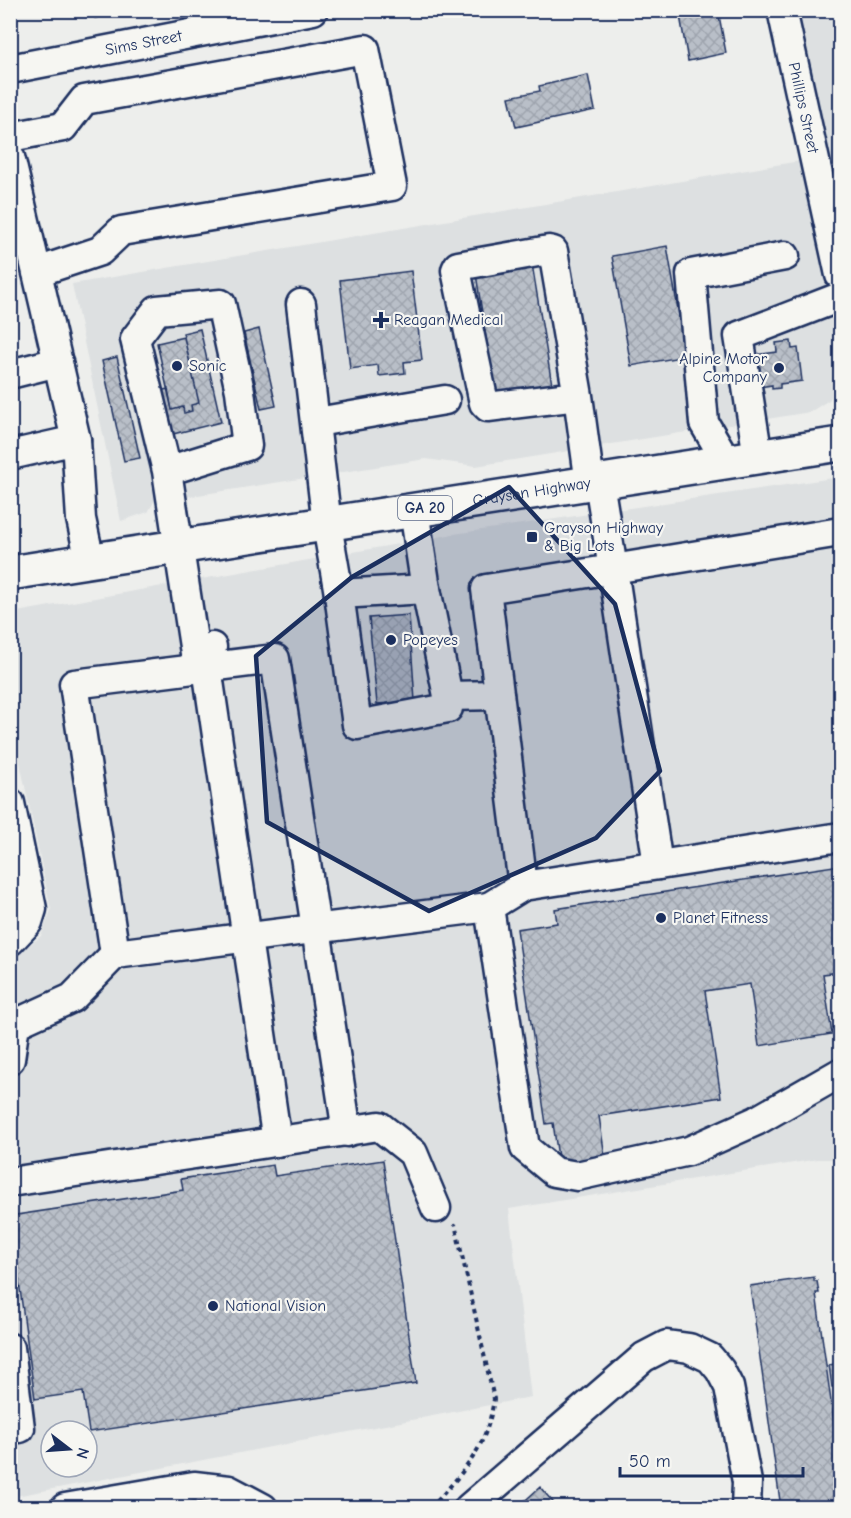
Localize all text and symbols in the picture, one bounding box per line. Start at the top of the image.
street label: Sims Street [104,27,184,59]
street label: Phillips Street [785,61,822,155]
marker: Reagan Medical [372,311,390,329]
place label: Reagan Medical [394,311,504,329]
place label: Alpine Motor Company [679,350,768,386]
place label: Sonic [189,357,227,375]
marker: Sonic [170,359,184,373]
marker: Alpine Motor Company [772,361,786,375]
street label: Grayson Highway [471,474,593,510]
road number: GA 20 [398,496,452,520]
place label: Grayson Highway & Big Lots [544,519,664,555]
marker: Grayson Highway & Big Lots [525,530,539,544]
place label: Popeyes [403,631,458,649]
marker: Popeyes [384,633,398,647]
place label: Planet Fitness [673,909,768,927]
marker: Planet Fitness [654,911,668,925]
place label: National Vision [225,1297,326,1315]
marker: National Vision [206,1299,220,1313]
north arrow [39,1419,99,1479]
scale bar [620,1440,803,1478]
text: N [72,1445,93,1461]
text: 50 m [629,1451,671,1472]

